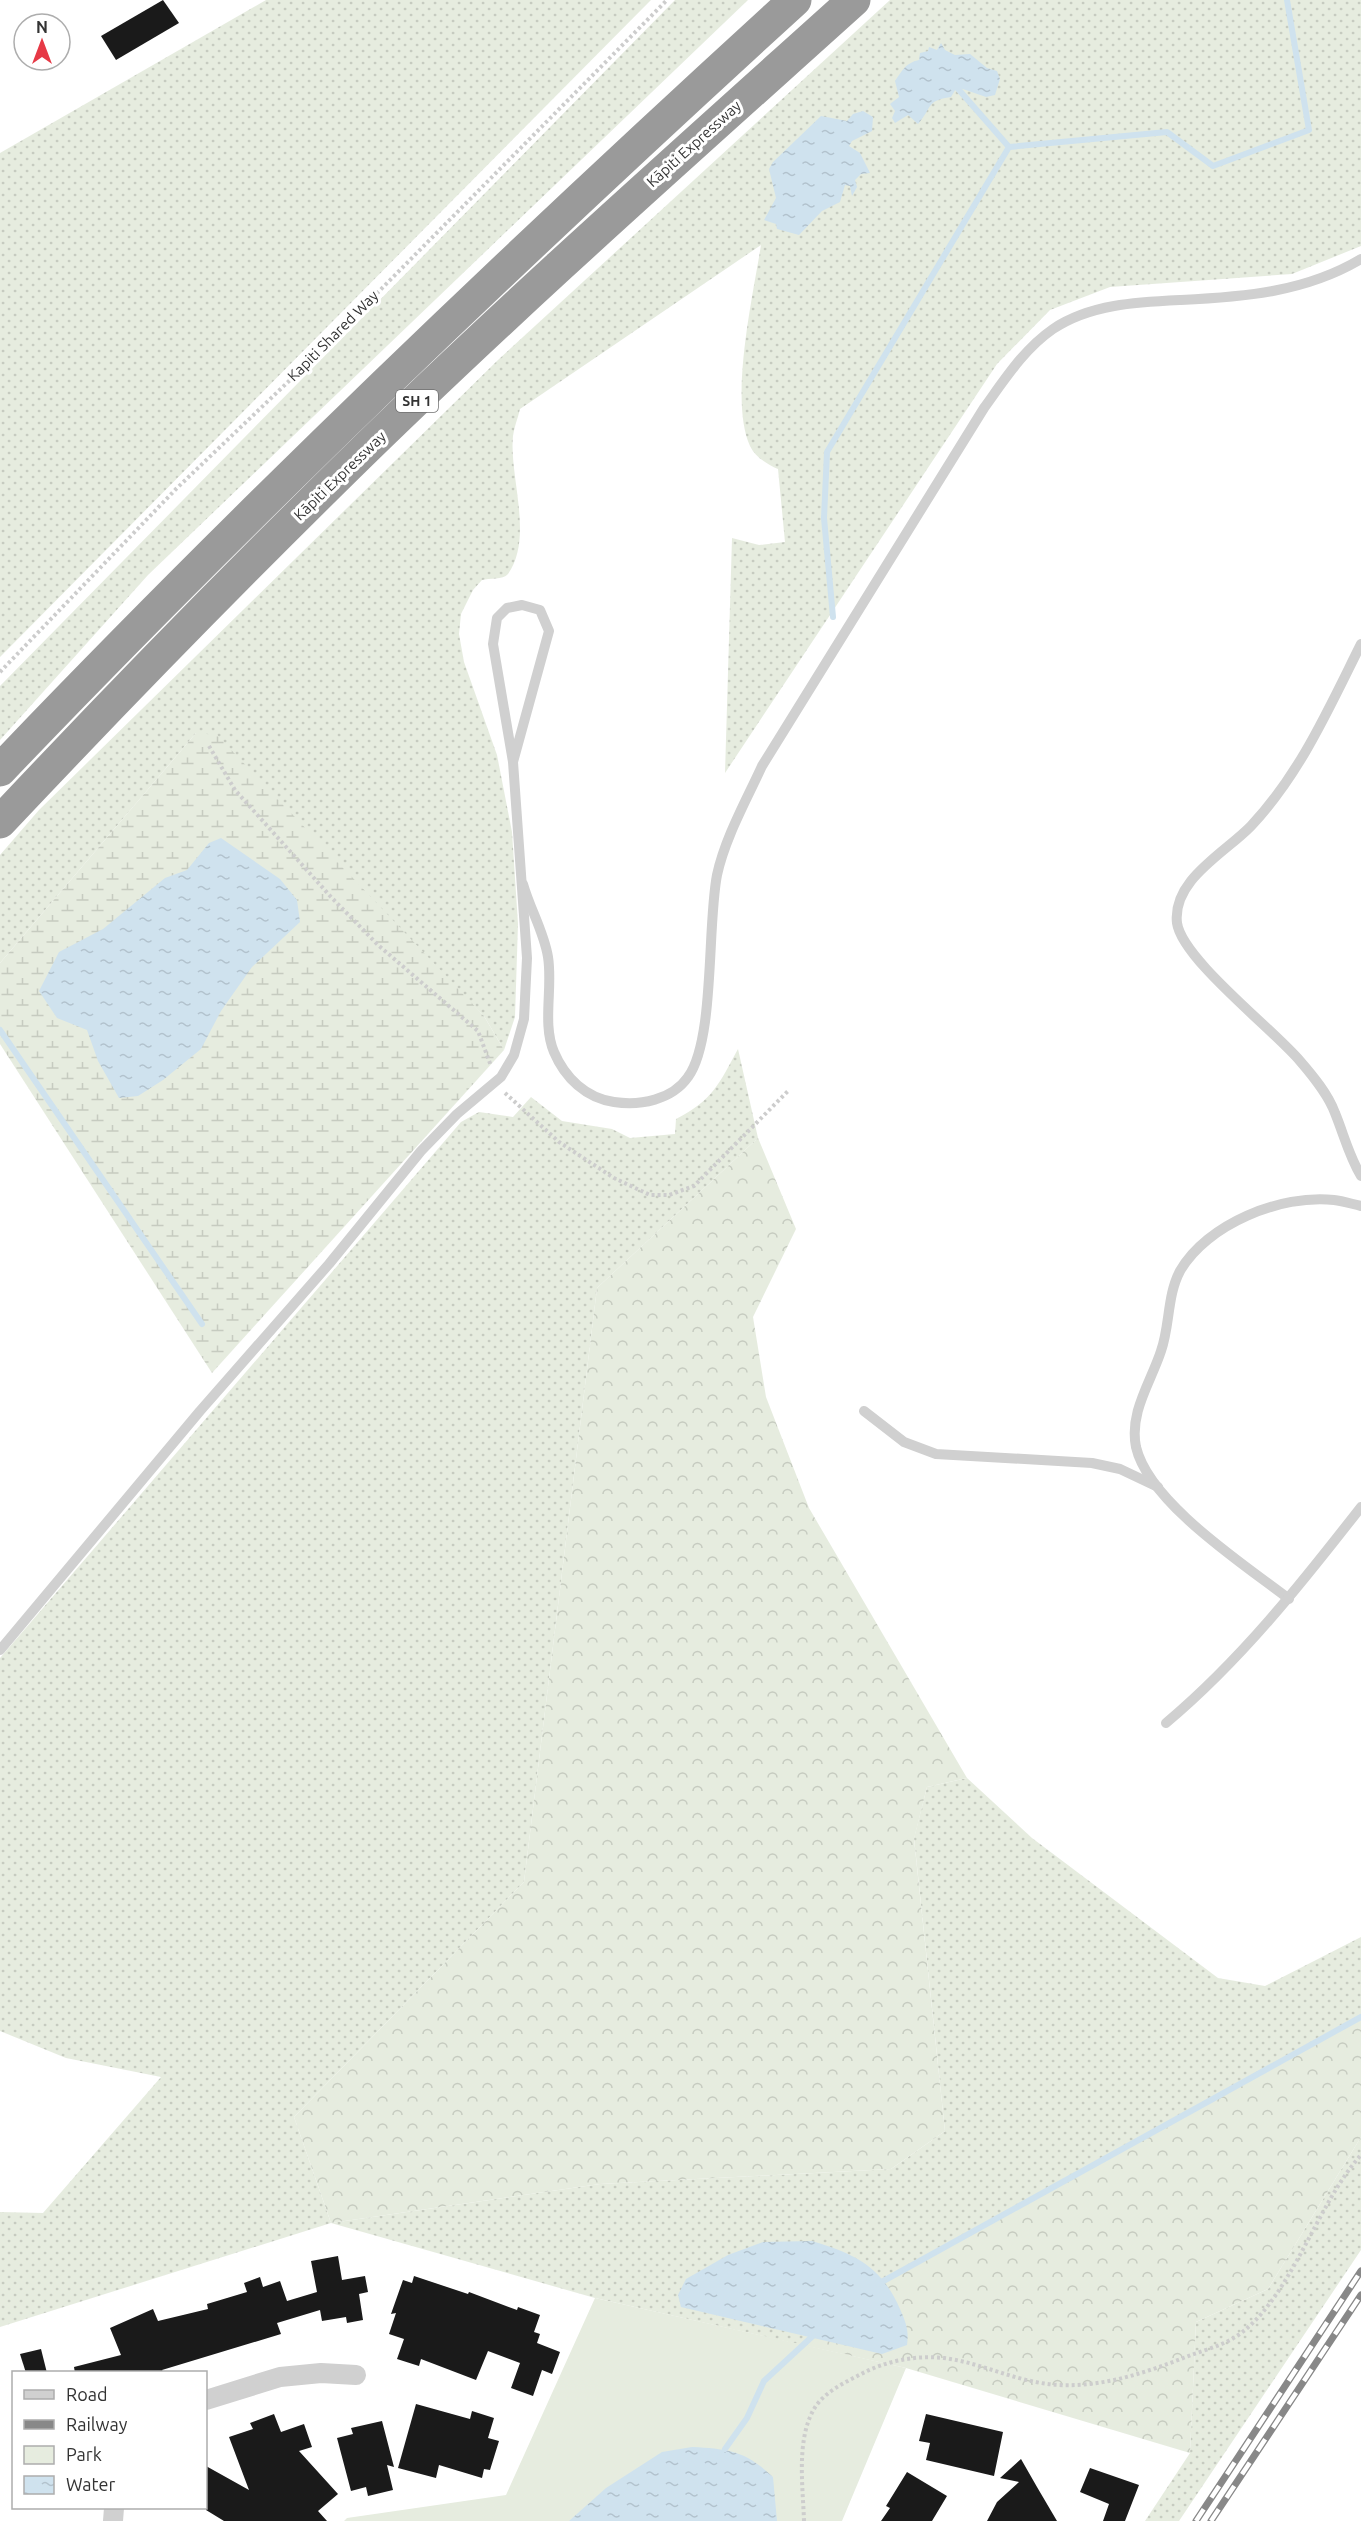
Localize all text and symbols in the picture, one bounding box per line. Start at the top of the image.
north arrow [12,12,72,72]
text: N [36,18,48,36]
street label: Kāpiti Expressway [643,97,744,190]
street label: Kapiti Shared Way [284,287,381,384]
road number: SH 1 [396,390,438,412]
street label: Kāpiti Expressway [290,428,389,524]
legend [12,2371,207,2509]
text: Road [66,2384,108,2404]
text: Railway [66,2414,128,2434]
text: Park [66,2444,102,2464]
text: Water [66,2474,116,2494]

